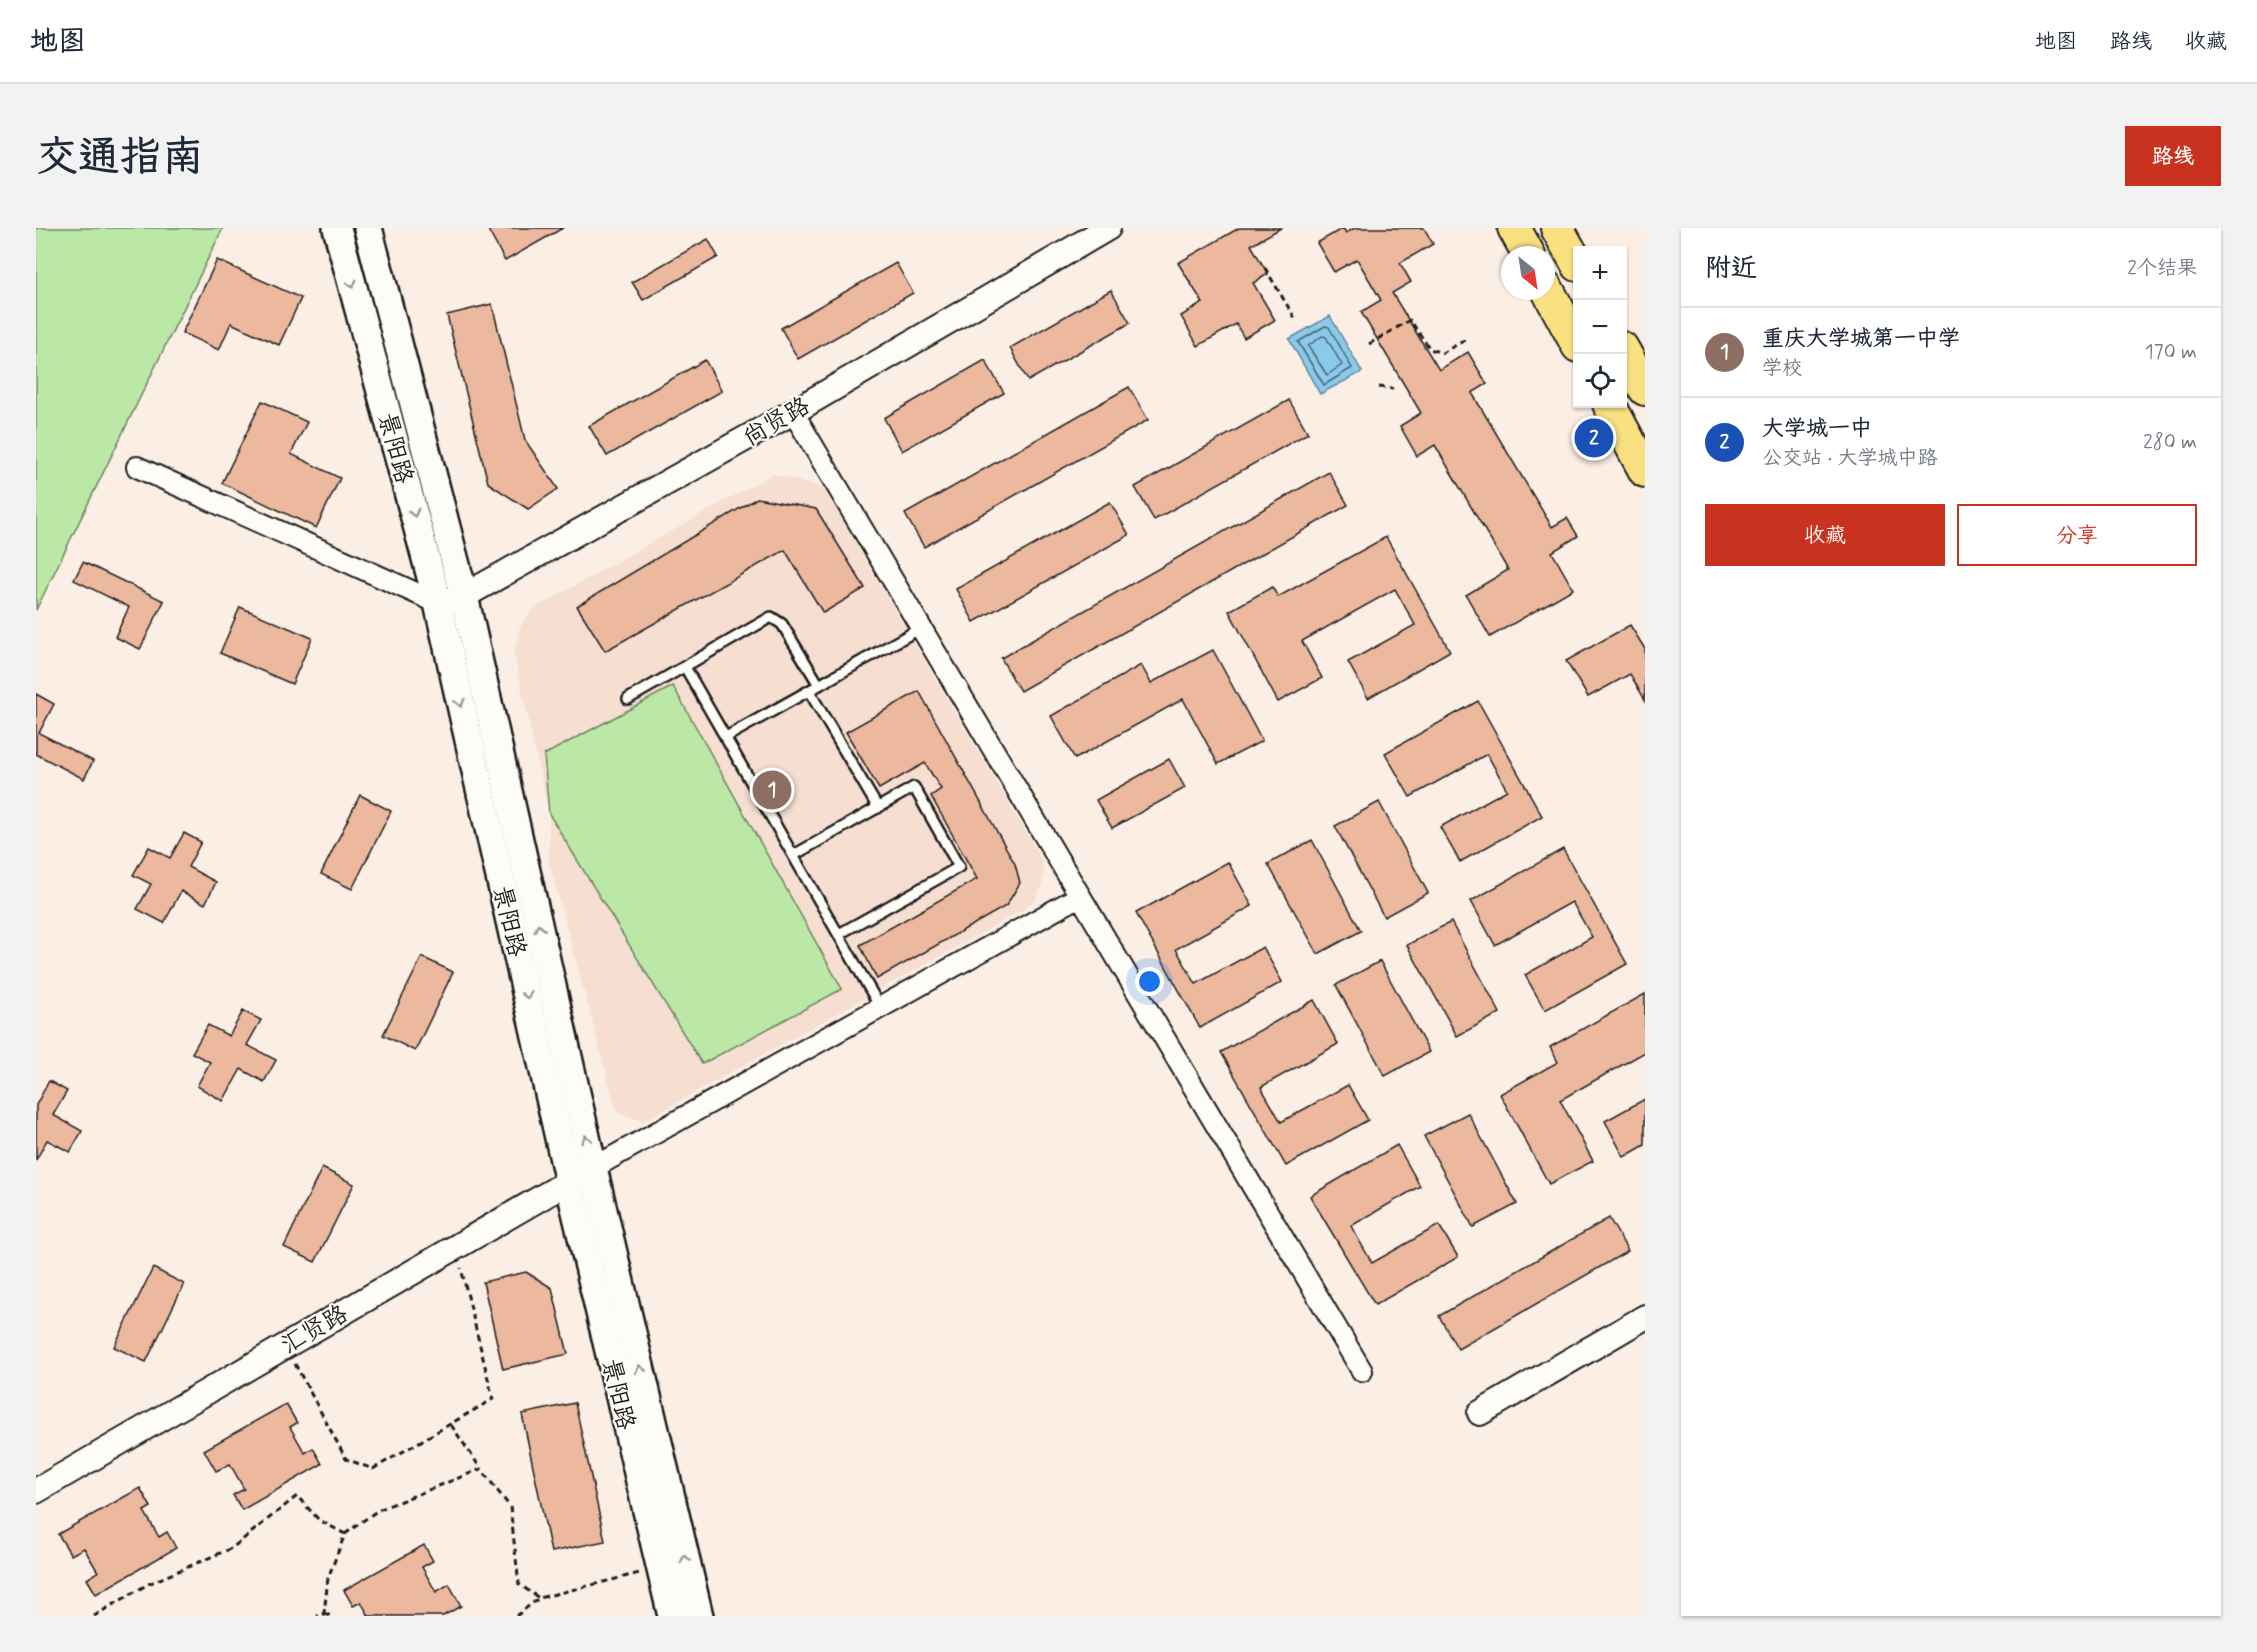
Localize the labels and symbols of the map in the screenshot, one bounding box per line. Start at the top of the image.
north arrow [1501,246,1555,300]
one-way arrow [345,279,357,289]
street label: 尚贤路 [738,391,816,454]
street label: 景阳路 [370,410,419,487]
pin: 2 [1574,416,1614,460]
one-way arrow [406,508,419,518]
one-way arrow [453,697,466,707]
pin: 1 [752,768,792,812]
street label: 景阳路 [485,883,532,960]
one-way arrow [533,923,546,933]
your location [1135,967,1164,996]
one-way arrow [519,990,532,1000]
one-way arrow [580,1134,593,1144]
street label: 汇贤路 [276,1299,354,1362]
street label: 景阳路 [594,1356,641,1433]
one-way arrow [635,1365,648,1375]
one-way arrow [680,1554,693,1564]

